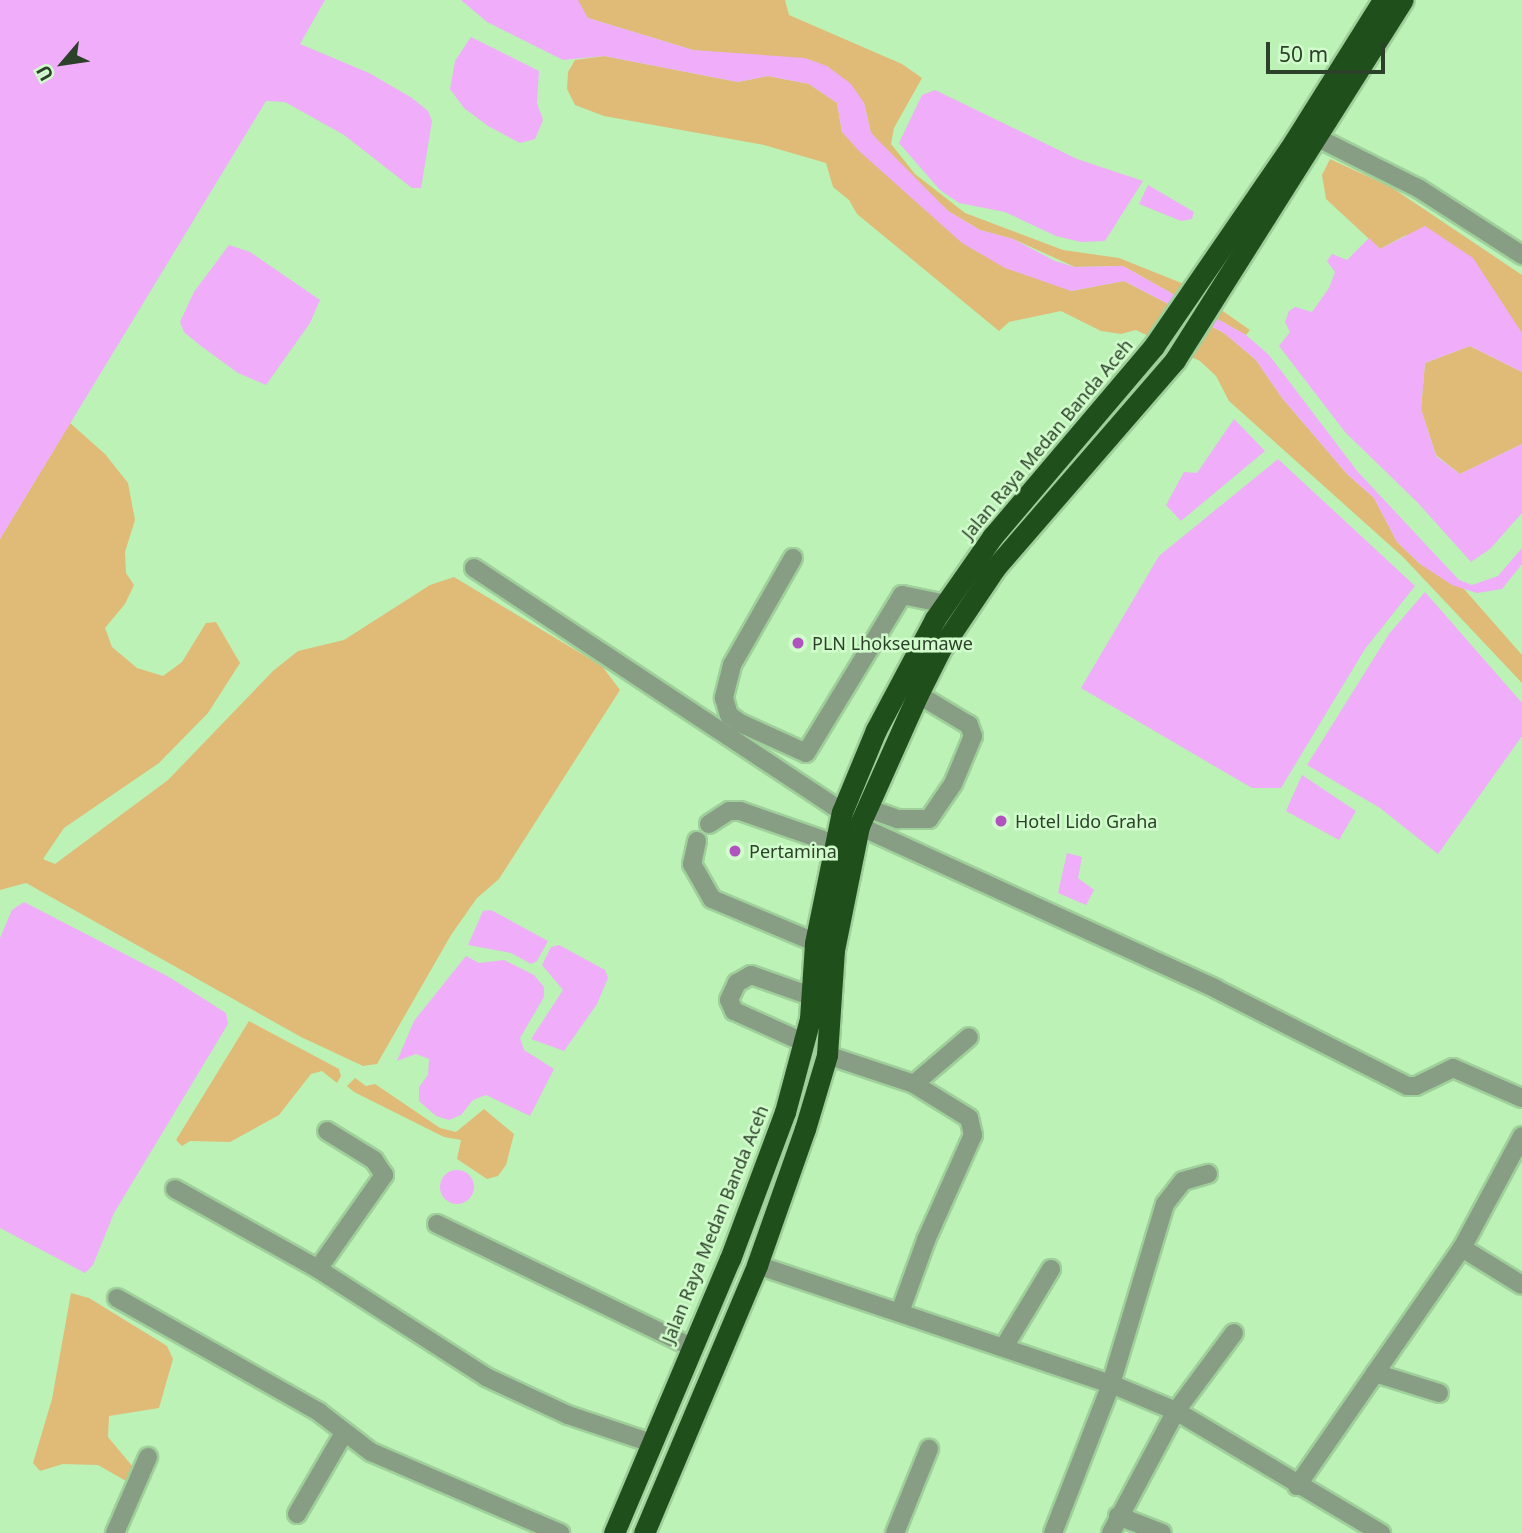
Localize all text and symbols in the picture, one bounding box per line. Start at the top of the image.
north arrow [28,28,98,98]
scale bar [1270,28,1389,72]
text: 50 m [1279,40,1328,68]
text: U [30,61,59,86]
street label: Jalan Raya Medan Banda Aceh [957,335,1137,543]
place label: PLN Lhokseumawe [812,632,973,654]
marker: PLN Lhokseumawe [790,635,806,651]
place label: Hotel Lido Graha [1015,810,1157,832]
marker: Hotel Lido Graha [993,813,1009,829]
place label: Pertamina [749,840,837,862]
marker: Pertamina [727,843,743,859]
street label: Jalan Raya Medan Banda Aceh [657,1102,773,1346]

